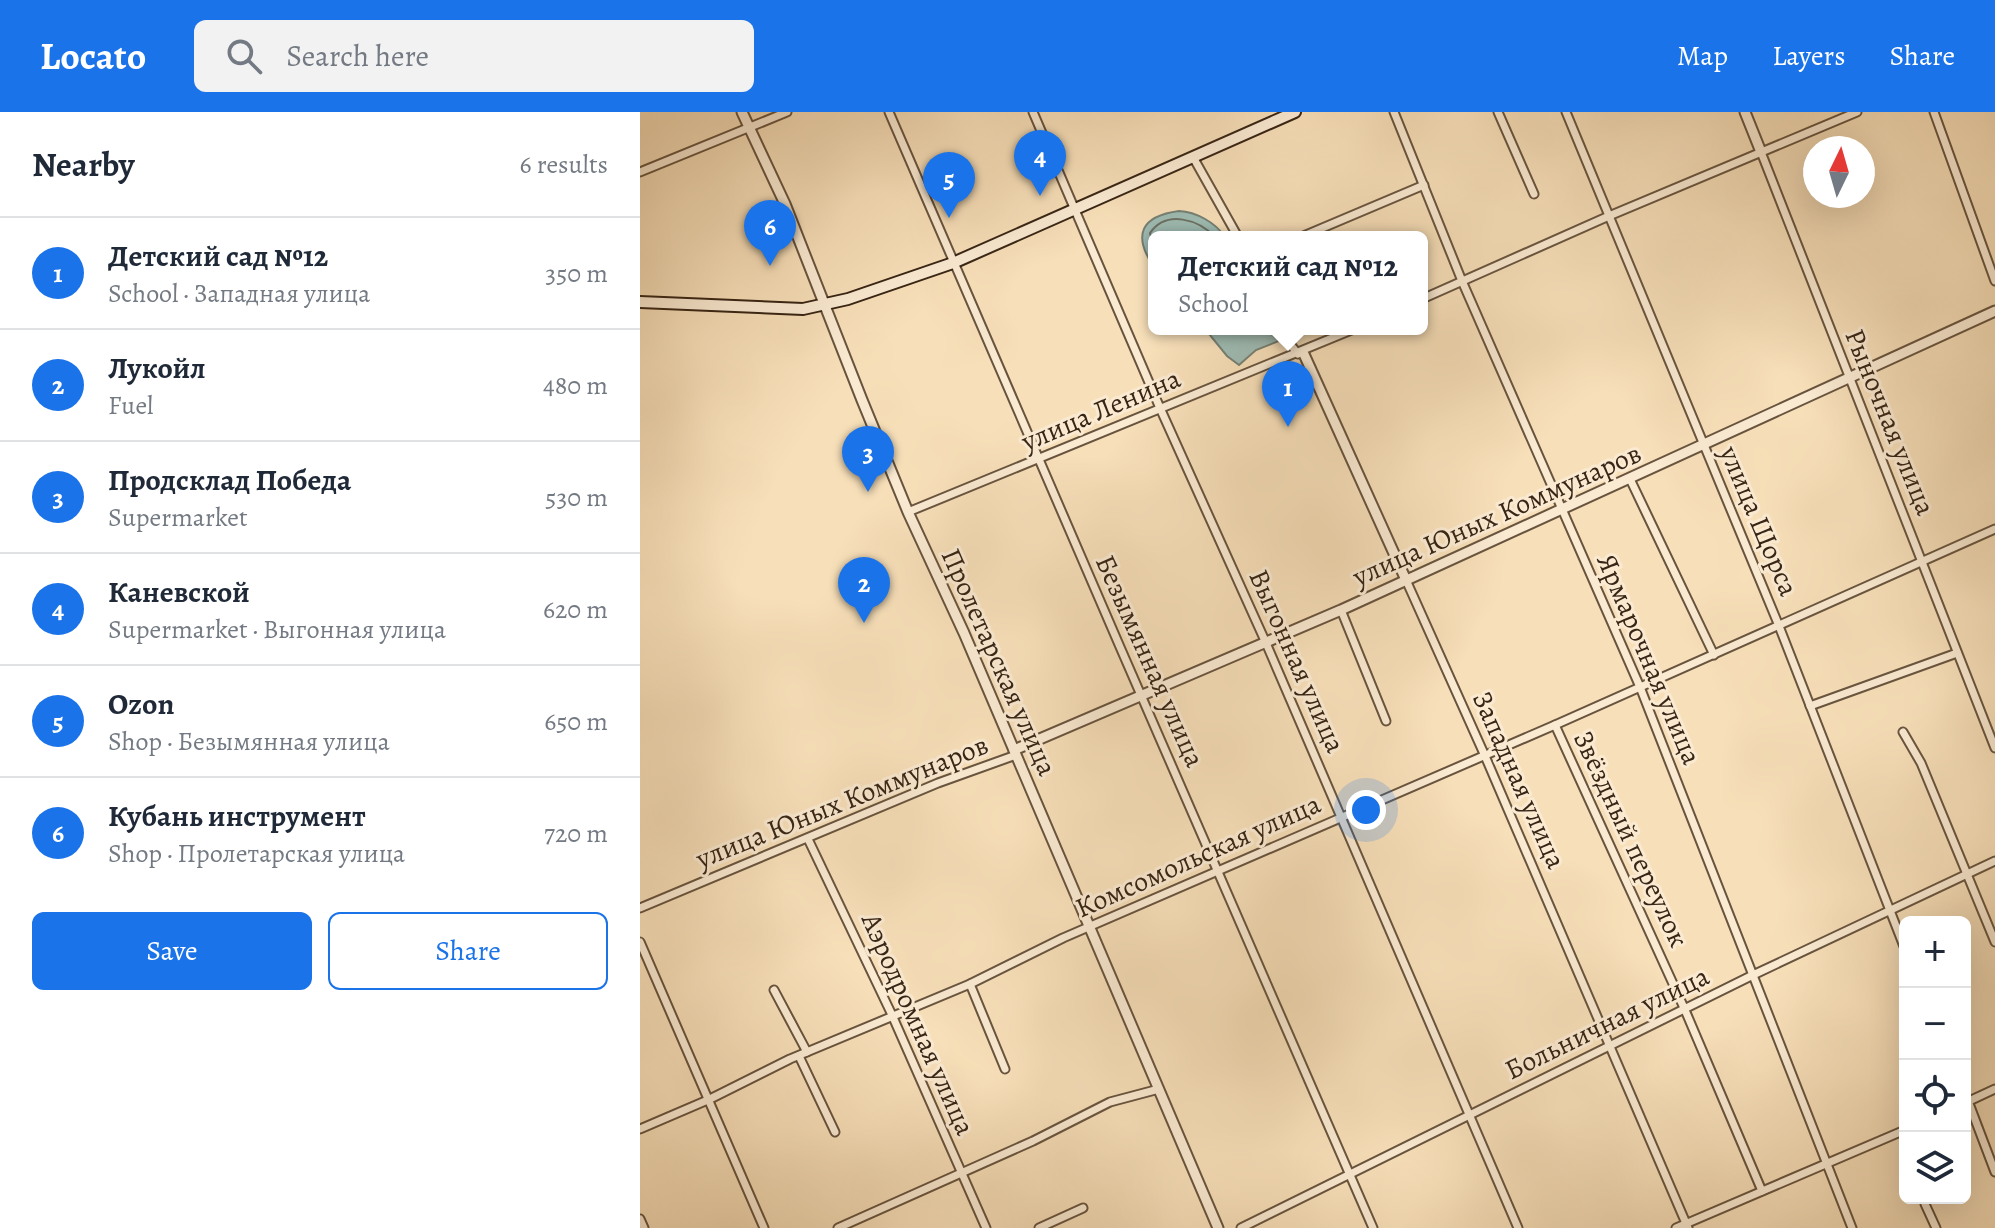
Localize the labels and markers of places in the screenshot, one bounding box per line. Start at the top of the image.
pin: 4 [1014,130,1066,196]
pin: 5 [923,152,975,218]
pin: 6 [744,200,796,266]
pin: 1 [1262,361,1314,427]
pin: 3 [842,426,894,492]
pin: 2 [838,557,890,623]

